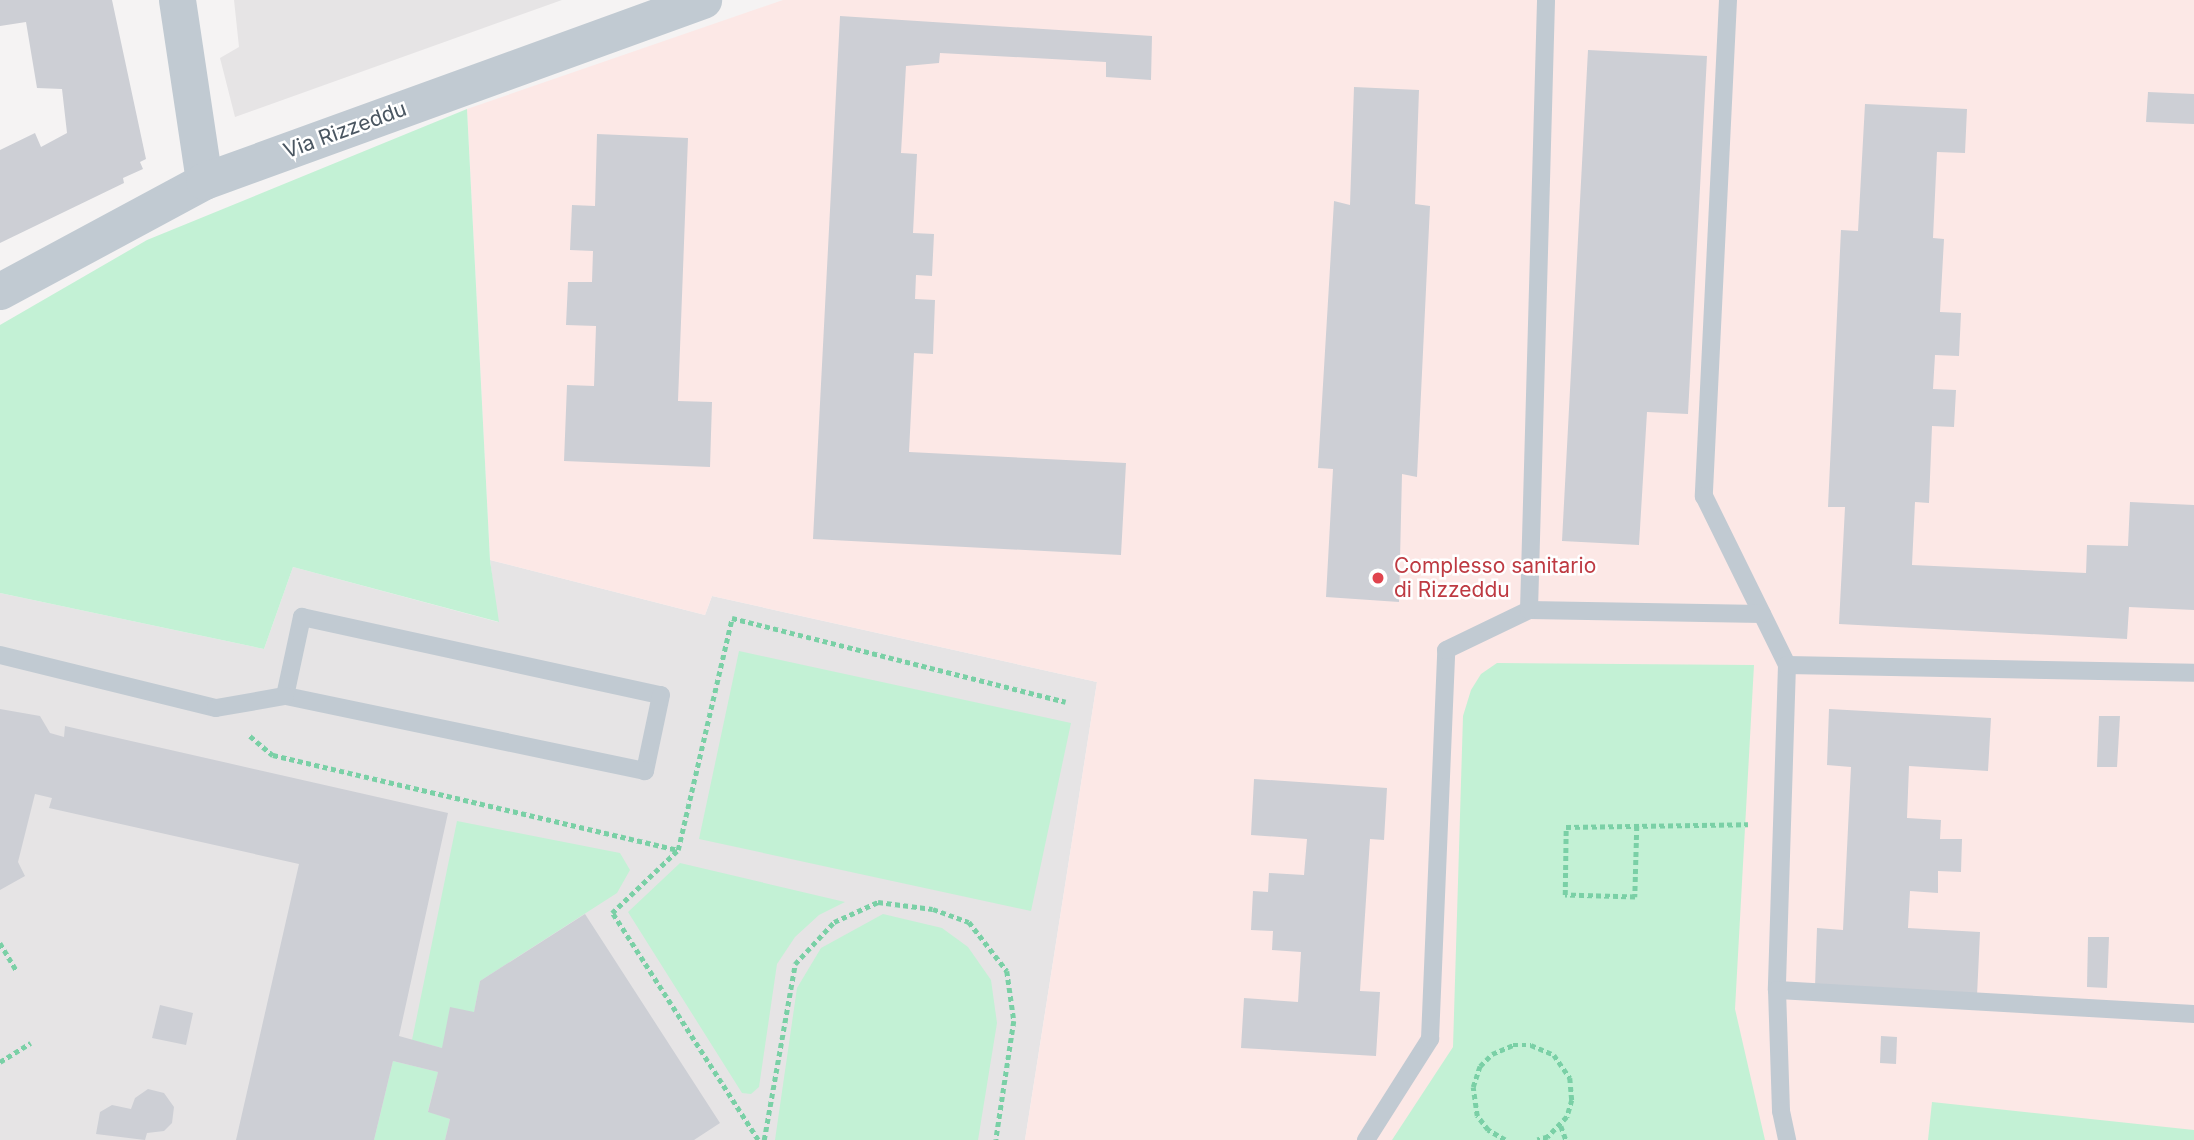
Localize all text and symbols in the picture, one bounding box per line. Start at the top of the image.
street label: Via Rizzeddu [280,96,410,164]
place label: Complesso sanitario di Rizzeddu [1394,553,1596,603]
marker: Complesso sanitario di Rizzeddu [1368,568,1388,588]

